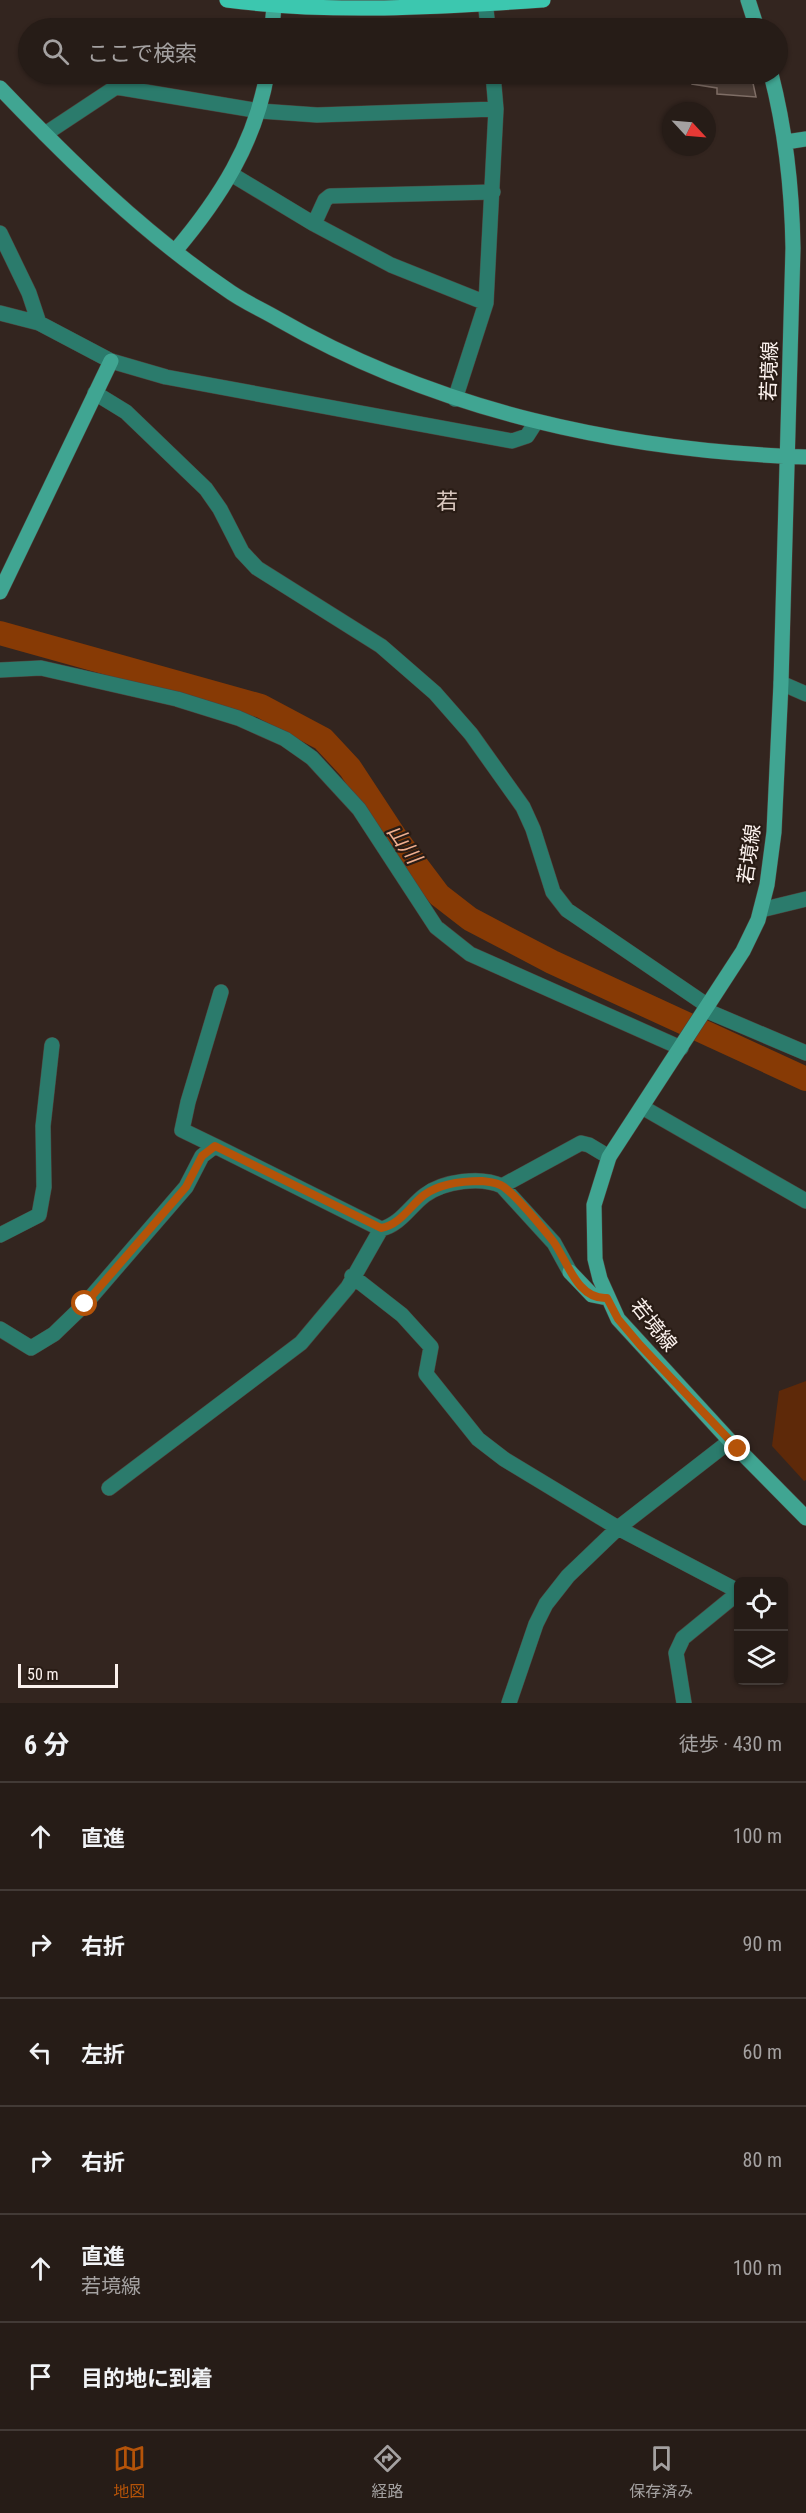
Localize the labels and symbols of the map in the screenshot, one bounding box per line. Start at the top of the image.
north arrow [662,102,716,156]
street label: 若境線 [756,341,782,401]
district label: 若 [436,489,458,514]
water label: 山川 [382,820,427,870]
street label: 若境線 [733,823,765,885]
route start [71,1290,97,1316]
street label: 若境線 [626,1294,682,1356]
route end [724,1435,750,1461]
scale bar [18,1661,118,1688]

